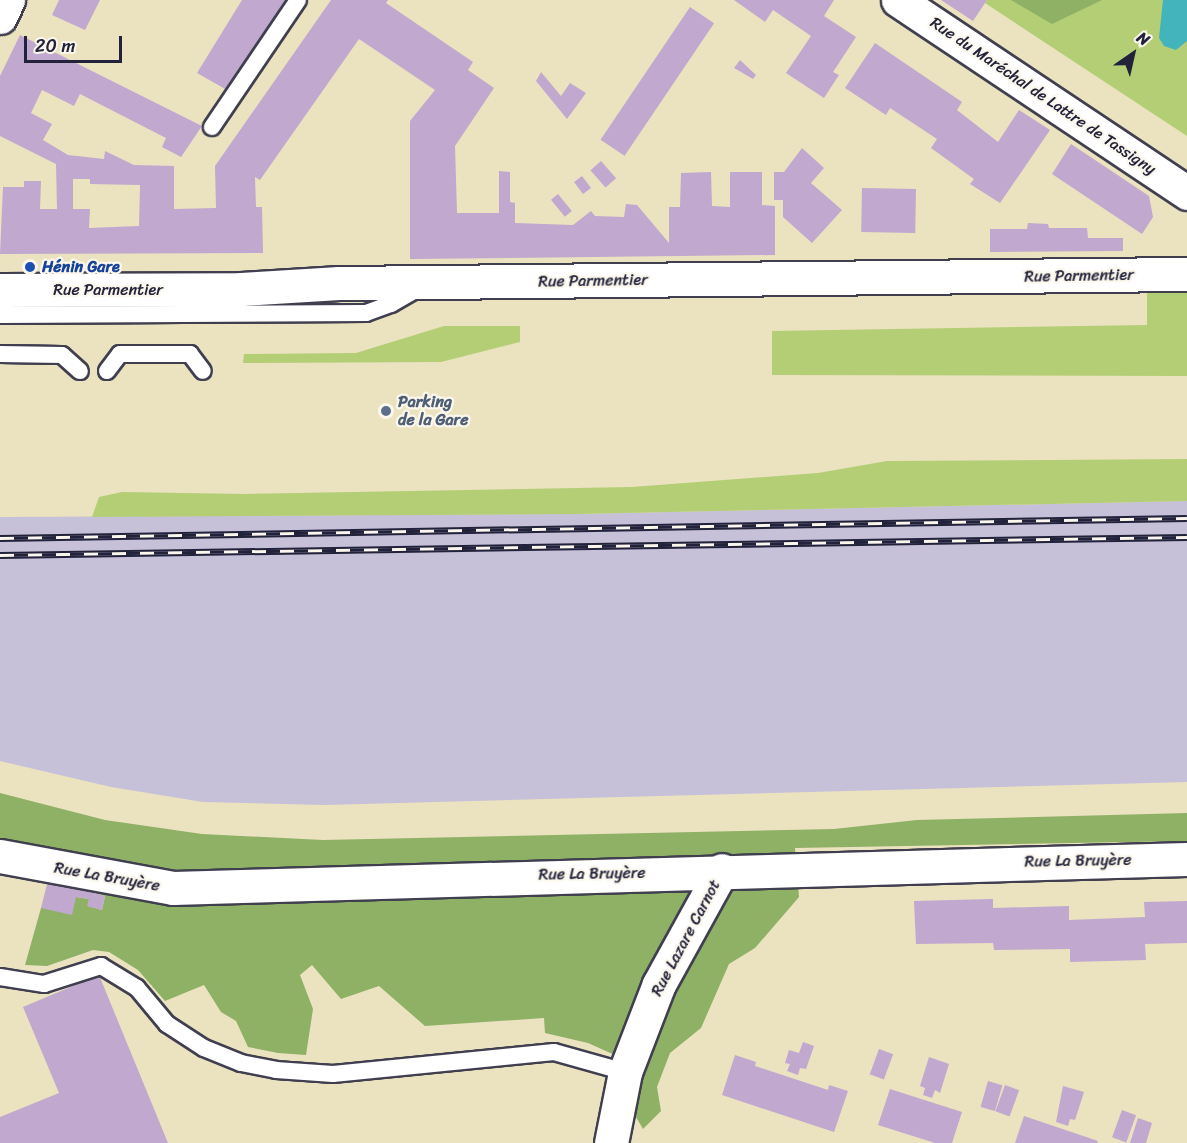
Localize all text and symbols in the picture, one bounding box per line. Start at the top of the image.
street label: Rue du Maréchal de Lattre de Tassigny [926,13,1160,179]
scale bar [27,24,124,62]
north arrow [1103,24,1163,84]
text: N [1131,24,1156,54]
text: 20 m [35,30,75,62]
place label: Hénin Gare [42,257,120,277]
marker: Hénin Gare [23,260,37,274]
street label: Rue Parmentier [1024,265,1134,287]
street label: Rue Parmentier [538,270,648,292]
street label: Rue Parmentier [53,280,163,300]
place label: Parking de la Gare [398,392,468,430]
marker: Parking de la Gare [379,404,393,418]
street label: Rue La Bruyère [1024,850,1132,872]
street label: Rue La Bruyère [53,858,161,896]
street label: Rue La Bruyère [538,863,646,885]
street label: Rue Lazare Carnot [647,877,725,999]

